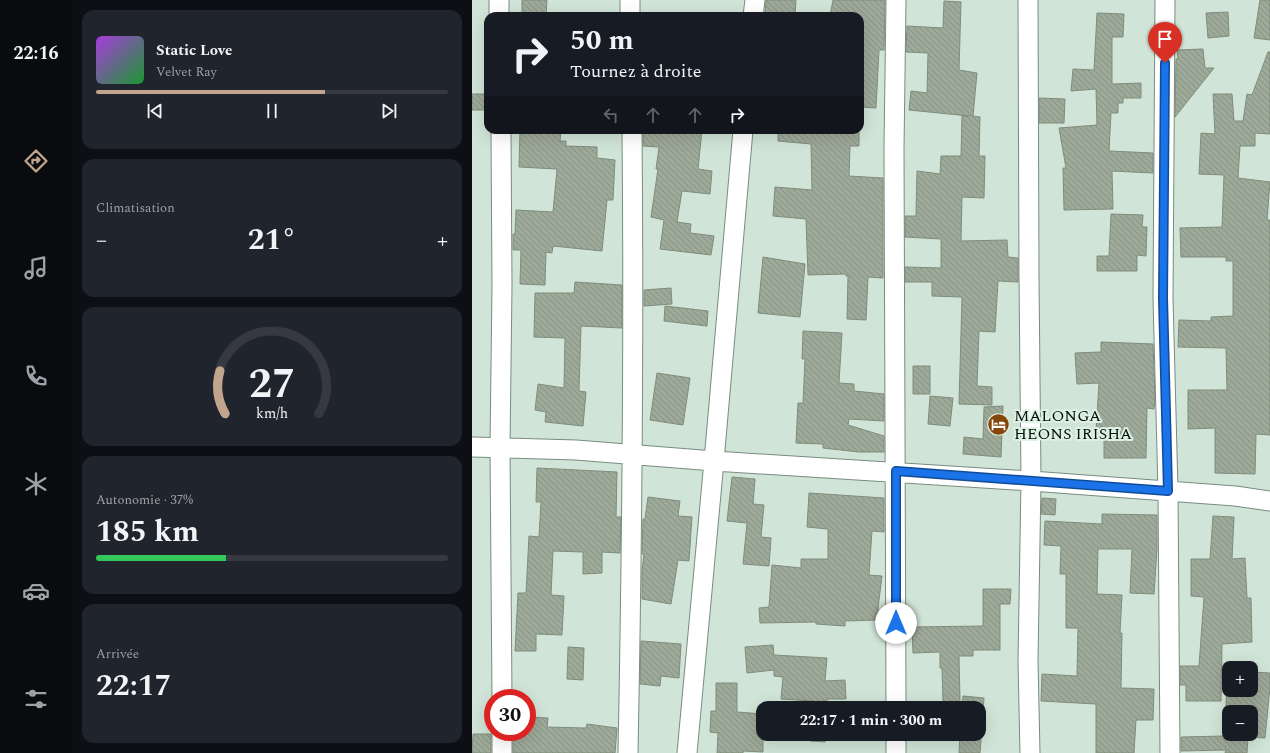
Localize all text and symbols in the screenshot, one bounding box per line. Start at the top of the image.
text: 50 m [570,19,634,62]
pin [1148,22,1182,63]
icon: right [504,28,556,80]
icon: arrive [1154,28,1176,50]
text: Static Love [156,39,232,62]
text: 22:16 [13,40,59,67]
text: Tournez à droite [570,58,702,85]
text: Velvet Ray [156,62,217,82]
icon: previous [144,100,166,122]
icon: pause [261,100,283,122]
icon: next [378,100,400,122]
icon: left [600,104,622,126]
icon: ahead [642,104,664,126]
icon: ahead [684,104,706,126]
icon: right [726,104,748,126]
icon: directions [22,147,50,175]
text: Climatisation [96,198,175,218]
text: 21° [248,217,296,263]
text: − [96,224,107,257]
text: + [437,224,448,257]
icon: music [22,254,50,282]
text: 27 [249,353,295,416]
icon: phone [22,362,50,390]
text: km/h [256,403,288,425]
place label: MALONGA HEONS IRISHA [1014,404,1132,446]
hotel icon: MALONGA HEONS IRISHA [985,411,1011,437]
icon: climate [22,470,50,498]
text: Autonomie · 37% [96,490,193,510]
text: 185 km [96,509,199,555]
icon: car [22,577,50,605]
position arrow [875,602,917,644]
text: Arrivée [96,644,139,664]
map controls [1222,661,1258,741]
button: + [1222,661,1258,697]
text: 22:17 [96,663,171,709]
icon: filters [22,685,50,713]
speed limit sign: 30 [484,689,536,741]
button: − [1222,705,1258,741]
text: 22:17 · 1 min · 300 m [800,709,942,732]

